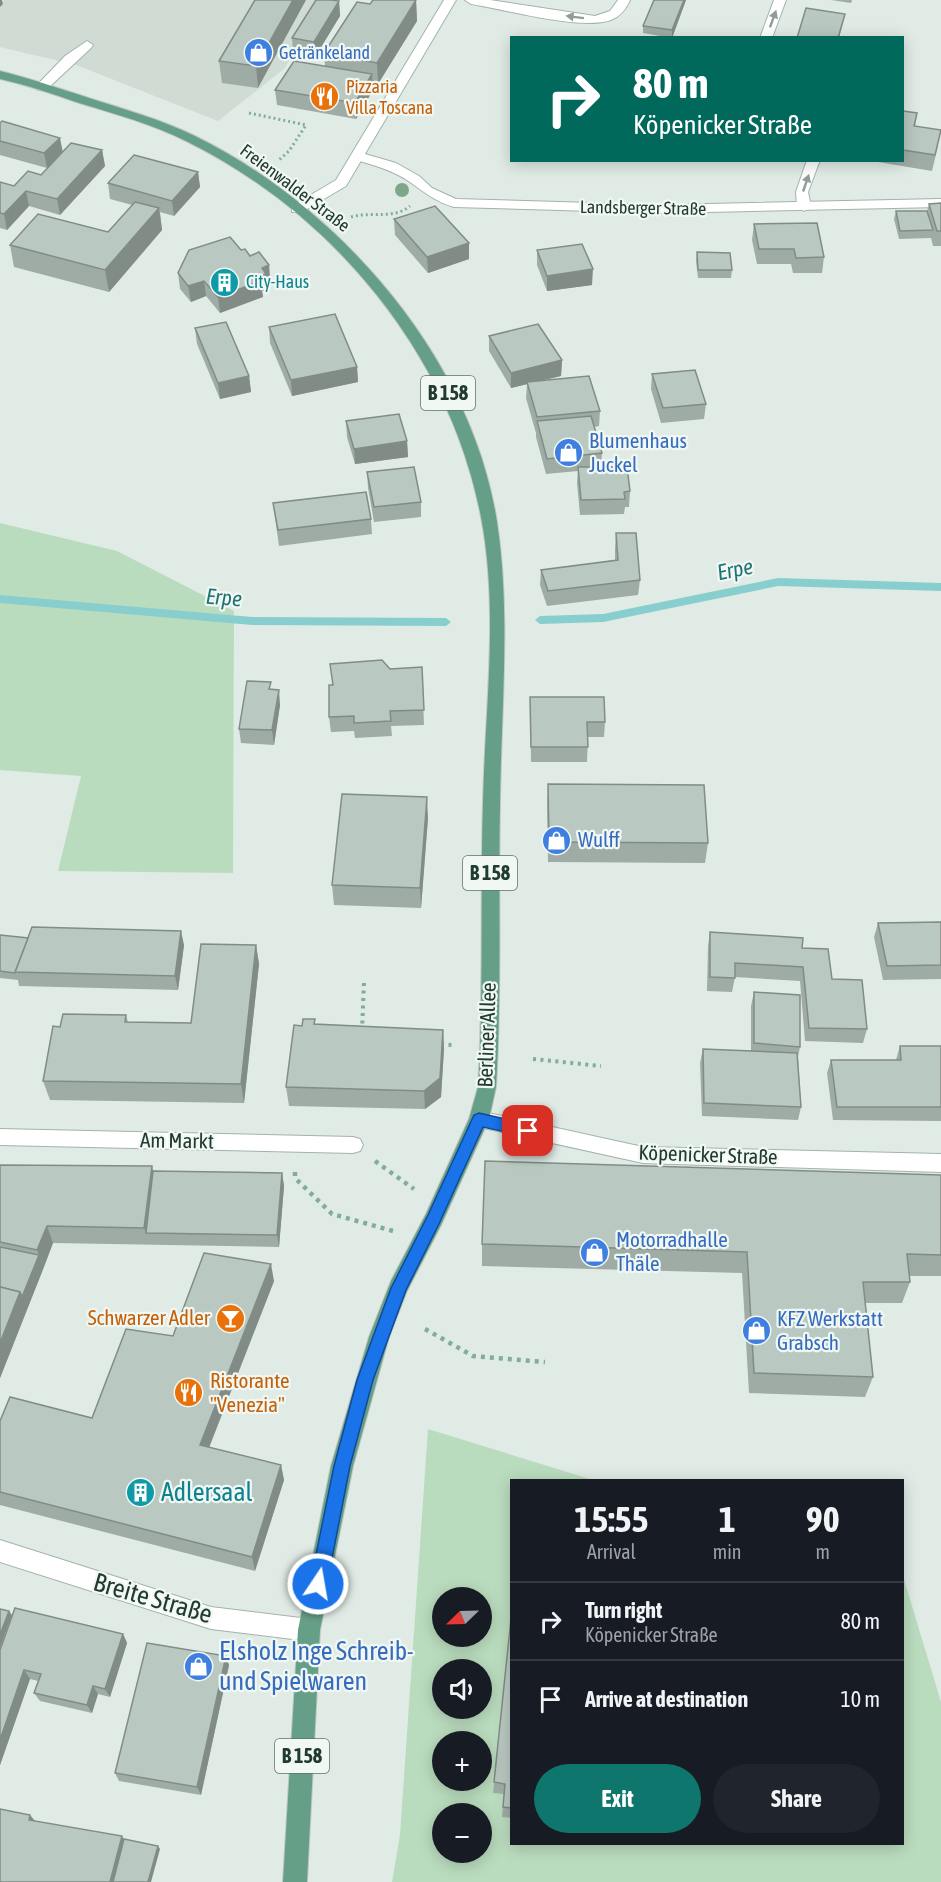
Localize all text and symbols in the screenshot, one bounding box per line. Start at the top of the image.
one-way arrow [768,10,778,28]
one-way arrow [565,12,584,21]
shop icon: Getränkeland [242,37,274,69]
place label: Getränkeland [279,42,370,63]
text: 80 m [633,59,708,107]
icon: right [534,60,612,138]
place label: Pizzaria Villa Toscana [346,76,433,118]
restaurant icon: Pizzaria Villa Toscana [309,81,341,113]
text: Köpenicker Straße [633,109,812,140]
street label: Freienwalder Straße [236,139,354,236]
one-way arrow [801,174,811,192]
street label: Landsberger Straße [580,196,706,219]
building icon: City-Haus [209,266,241,298]
place label: City-Haus [246,271,309,292]
road number: B 158 [421,376,475,410]
place label: Blumenhaus Juckel [589,428,687,476]
shop icon: Blumenhaus Juckel [552,437,584,469]
water label: Erpe [715,553,755,585]
water label: Erpe [205,582,243,612]
shop icon: Wulff [541,824,573,856]
place label: Wulff [578,827,621,851]
road number: B 158 [463,856,517,890]
street label: Berliner Allee [472,982,500,1088]
pin [502,1105,553,1156]
icon: arrive [511,1114,544,1147]
street label: Am Markt [140,1127,214,1153]
street label: Köpenicker Straße [638,1140,778,1168]
place label: Motorradhalle Thäle [616,1227,728,1275]
shop icon: Motorradhalle Thäle [579,1236,611,1268]
bar icon: Schwarzer Adler [215,1302,247,1334]
place label: Schwarzer Adler [88,1305,211,1329]
place label: KFZ Werkstatt Grabsch [777,1306,883,1354]
shop icon: KFZ Werkstatt Grabsch [740,1315,772,1347]
place label: Ristorante "Venezia" [210,1368,290,1416]
restaurant icon: Ristorante "Venezia" [173,1377,205,1409]
building icon: Adlersaal [124,1476,156,1508]
place label: Adlersaal [161,1477,253,1507]
text: 15:55 [574,1498,648,1540]
text: 1 [719,1498,736,1540]
text: 90 [806,1498,840,1540]
text: Arrival [587,1540,636,1563]
text: min [713,1540,741,1563]
text: m [816,1540,830,1563]
position arrow [286,1552,350,1616]
street label: Breite Straße [90,1567,216,1629]
north arrow [432,1587,492,1647]
map controls [432,1587,492,1863]
text: Turn right [585,1597,662,1623]
icon: right [534,1605,567,1638]
text: 80 m [840,1608,880,1634]
text: Köpenicker Straße [585,1623,718,1646]
place label: Elsholz Inge Schreib- und Spielwaren [219,1636,413,1696]
shop icon: Elsholz Inge Schreib- und Spielwaren [182,1650,214,1682]
button: sound [432,1659,492,1719]
icon: arrive [534,1683,567,1716]
text: Arrive at destination [585,1686,748,1712]
text: 10 m [840,1686,880,1712]
button: + [432,1731,492,1791]
road number: B 158 [275,1739,329,1773]
button: Exit [534,1764,701,1833]
button: Share [713,1764,880,1833]
button: − [432,1803,492,1863]

